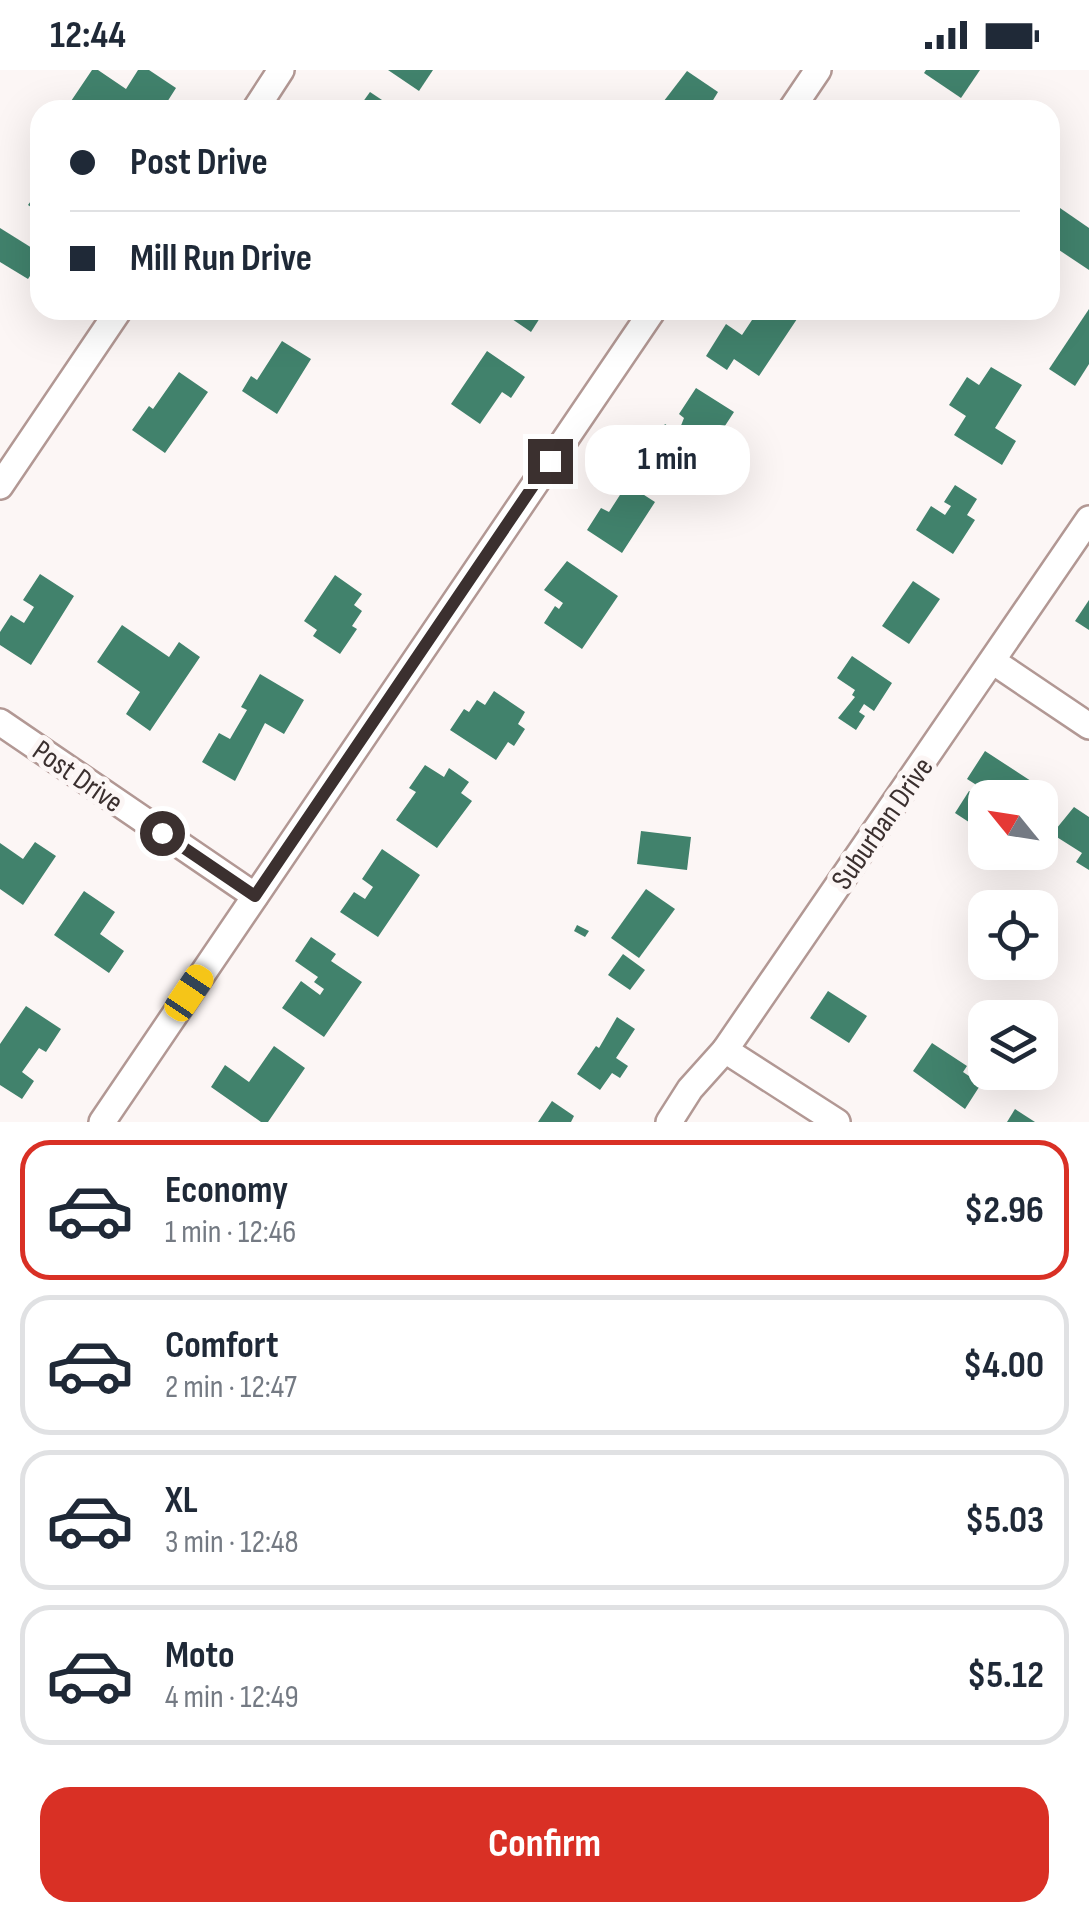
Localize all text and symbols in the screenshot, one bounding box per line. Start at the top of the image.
text: 12:44 [50,13,126,58]
text: Post Drive [130,140,268,185]
text: Mill Run Drive [130,236,312,281]
callout: 1 min [585,426,750,496]
route end [528,439,573,484]
text: 1 min [638,440,697,479]
street label: Post Drive [25,733,130,821]
street label: Suburban Drive [824,751,941,897]
north arrow [968,780,1058,870]
map controls [968,780,1058,1090]
route start [140,811,185,856]
button: locate [968,890,1058,980]
car [160,960,218,1026]
button: layers [968,1000,1058,1090]
icon: car [45,1165,135,1255]
text: Economy [165,1168,288,1213]
text: $2.96 [964,1188,1044,1233]
text: 1 min · 12:46 [165,1213,296,1252]
icon: car [45,1320,135,1410]
text: Comfort [165,1323,279,1368]
text: $4.00 [963,1343,1044,1388]
text: 2 min · 12:47 [165,1368,297,1407]
icon: car [45,1475,135,1565]
text: XL [165,1478,198,1523]
text: $5.03 [965,1498,1044,1543]
text: 3 min · 12:48 [165,1523,299,1562]
icon: car [45,1630,135,1720]
text: Moto [165,1633,235,1678]
text: $5.12 [967,1653,1044,1698]
text: 4 min · 12:49 [165,1678,299,1717]
button: Confirm [40,1787,1049,1902]

